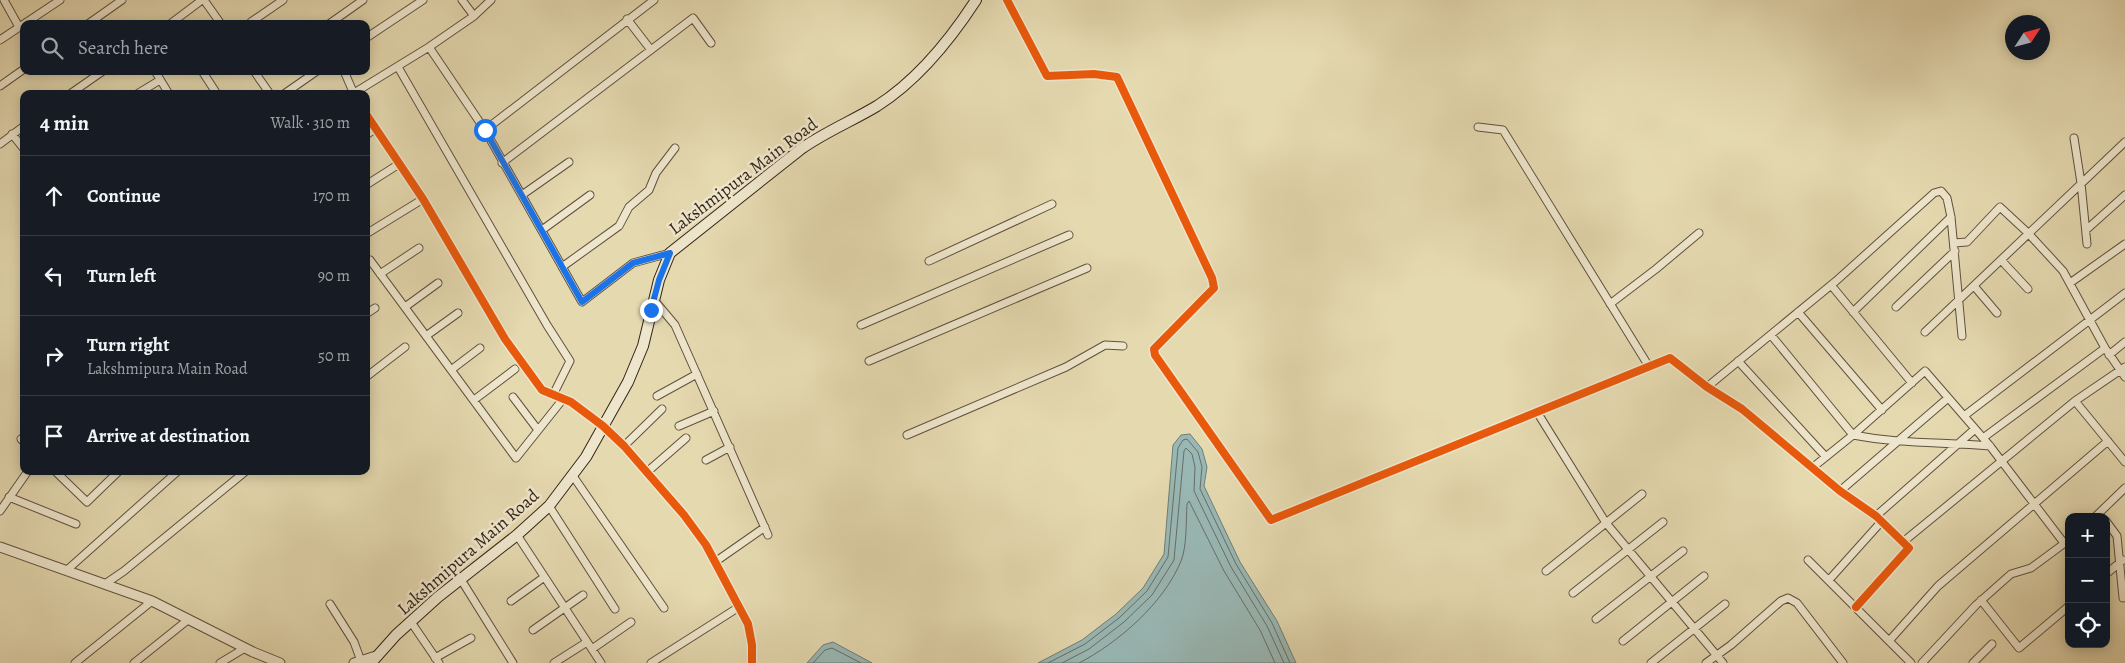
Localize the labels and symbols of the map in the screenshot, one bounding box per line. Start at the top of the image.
north arrow [2005,15,2050,60]
street label: Lakshmipura Main Road [664,112,823,240]
route start [474,119,497,142]
route end [640,299,663,322]
street label: Lakshmipura Main Road [392,483,544,620]

